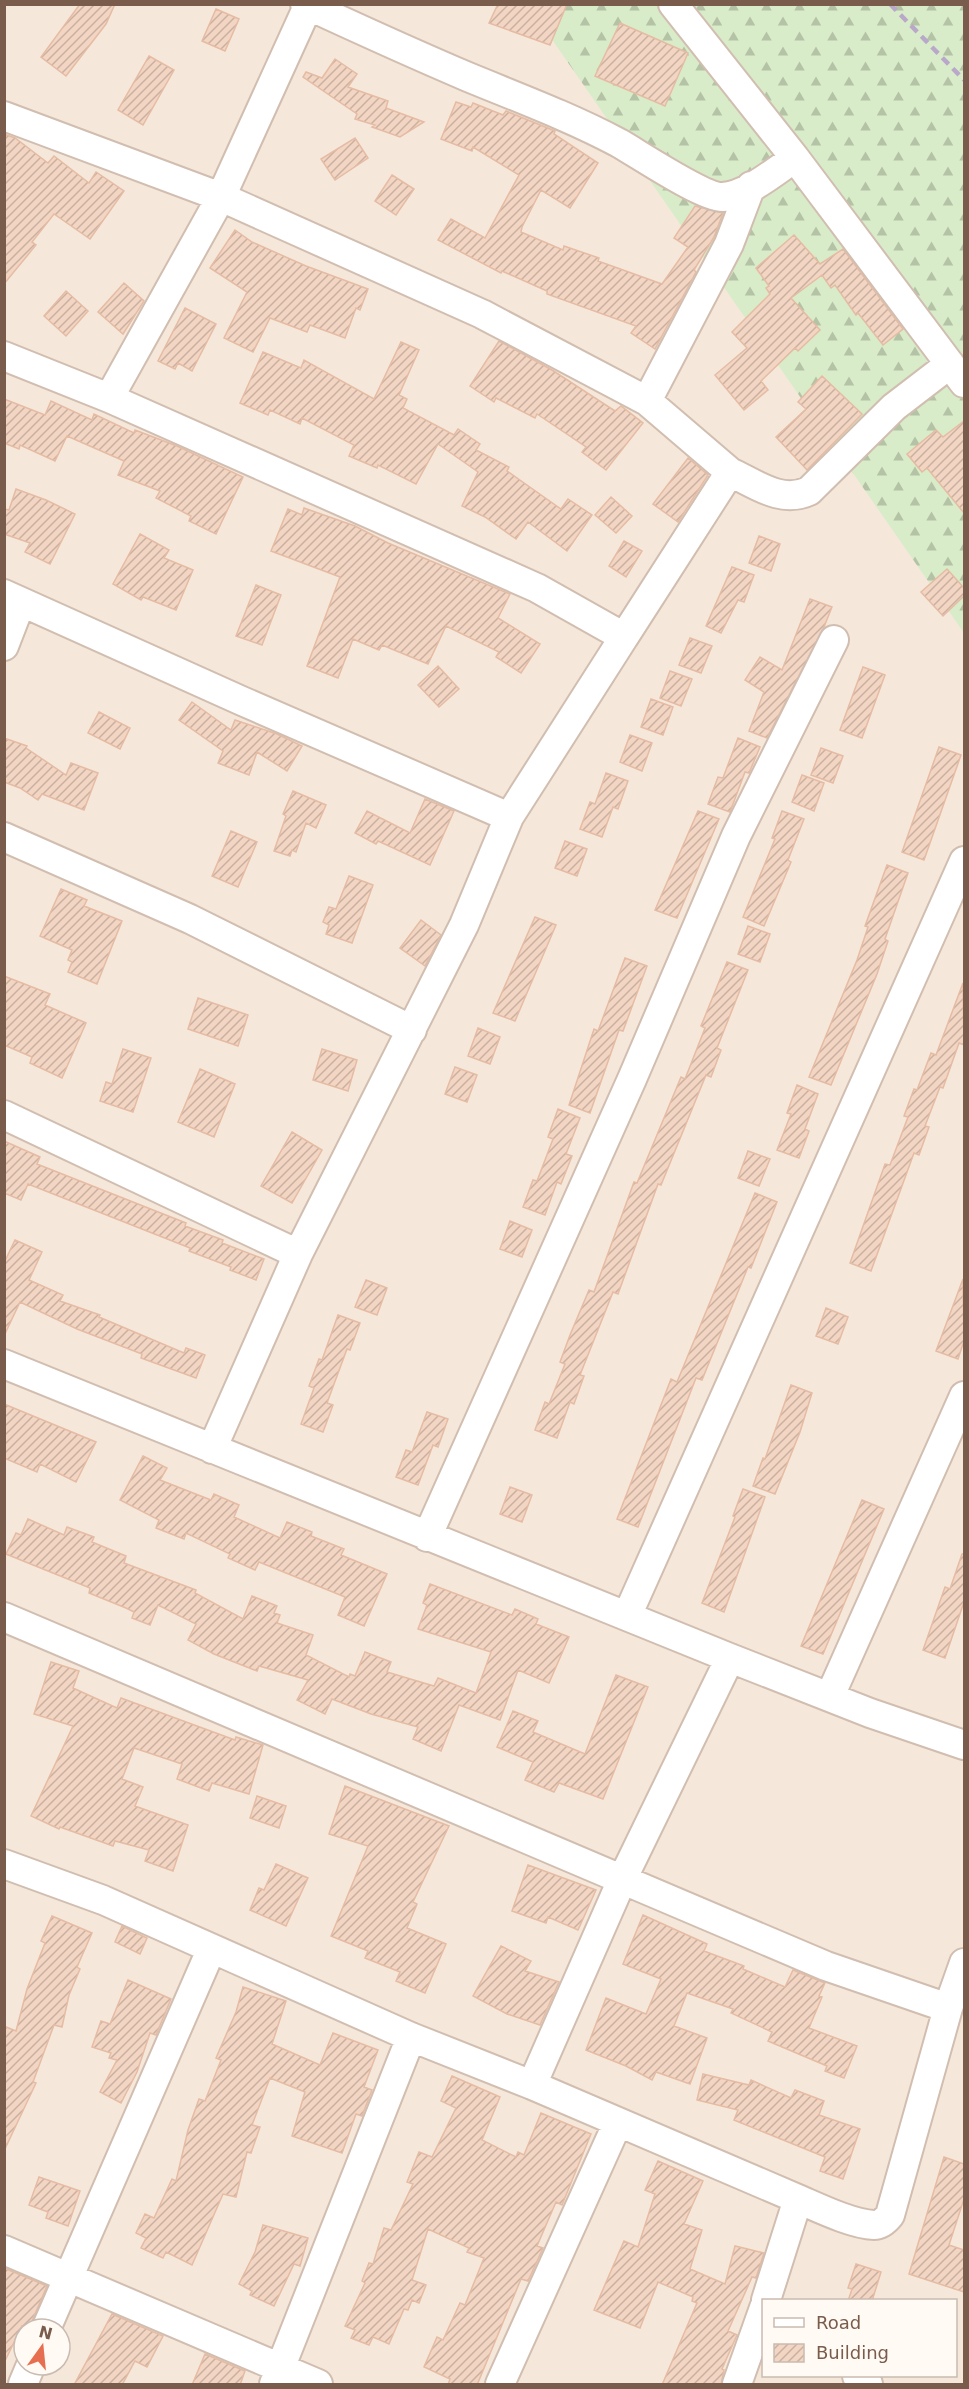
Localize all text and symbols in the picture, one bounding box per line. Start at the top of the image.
legend [762,2299,957,2377]
text: Road [816,2312,861,2333]
north arrow [12,2317,72,2377]
text: N [37,2322,55,2344]
text: Building [816,2342,889,2363]

